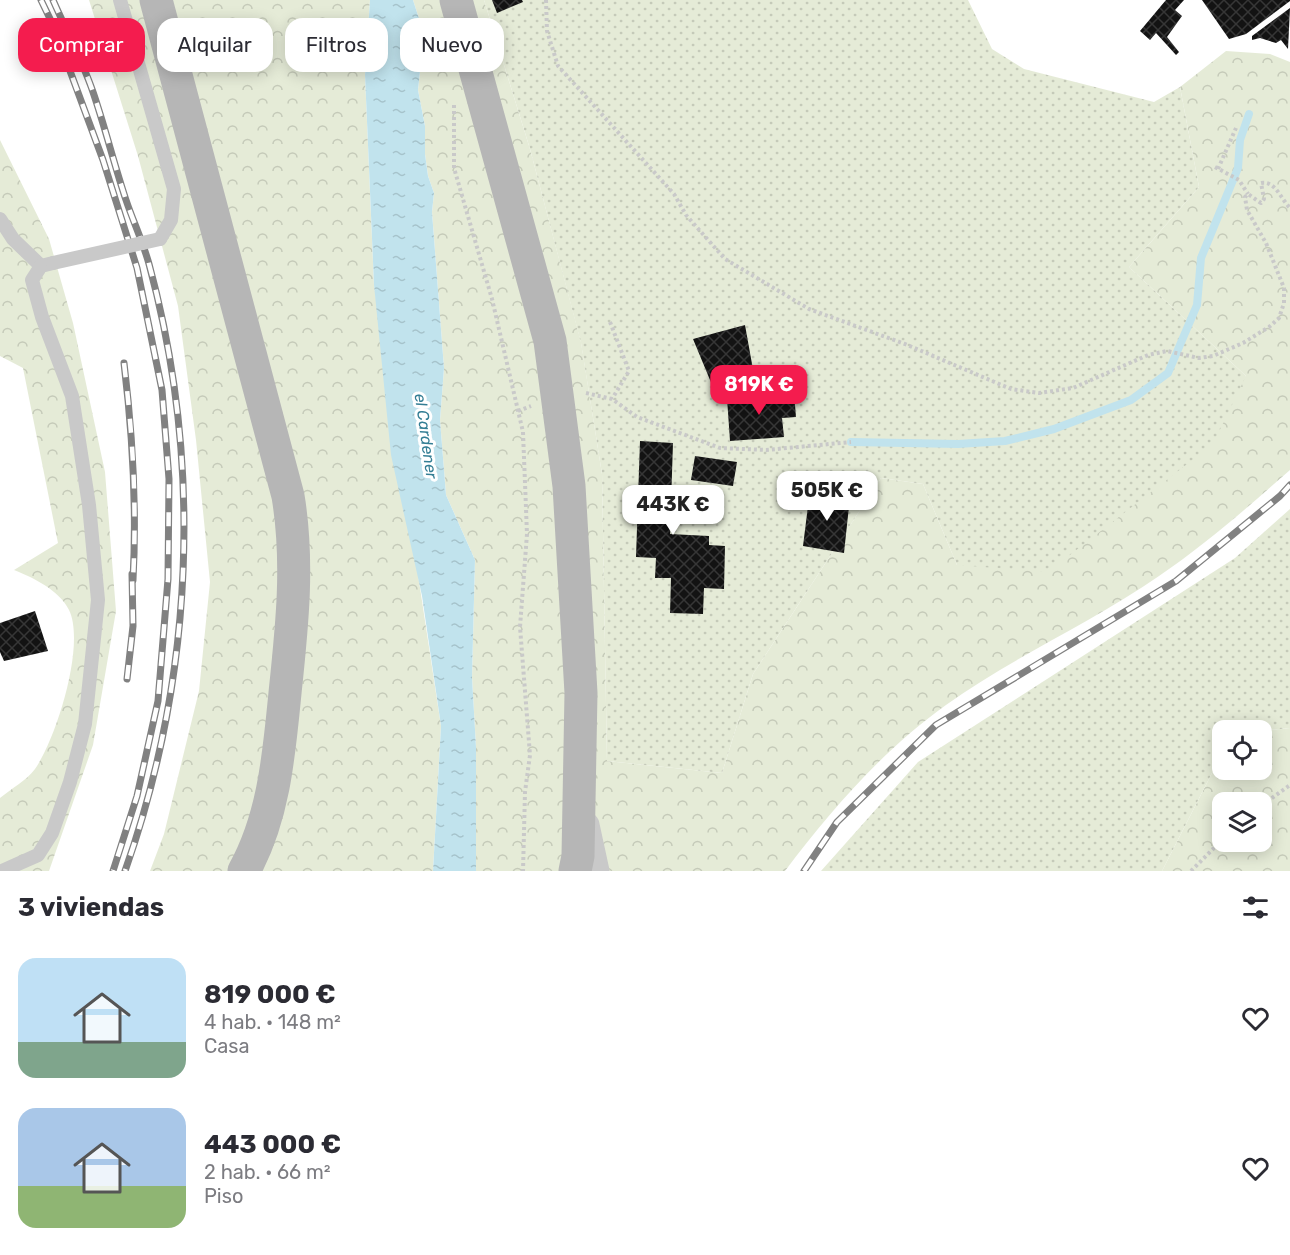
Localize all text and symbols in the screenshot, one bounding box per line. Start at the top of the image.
chip: Comprar [18,18,145,72]
chip: Alquilar [157,18,273,72]
chip: Filtros [285,18,388,72]
chip: Nuevo [400,18,504,72]
pin: 819K € [710,365,808,416]
text: 819K € [724,372,794,396]
water label: el Cardener [411,392,442,481]
pin: 505K € [778,471,876,522]
text: 505K € [791,478,863,502]
pin: 443K € [624,485,722,536]
text: 443K € [636,492,710,516]
map controls [1212,720,1272,852]
button: locate [1212,720,1272,780]
button: layers [1212,792,1272,852]
icon: filters [1239,891,1272,924]
text: 3 viviendas [18,892,164,923]
text: 819 000 € [204,979,336,1010]
icon: home [66,982,138,1054]
icon: heart [1239,1002,1272,1035]
text: 4 hab. · 148 m² [204,1010,341,1034]
text: Casa [204,1034,250,1058]
text: 443 000 € [204,1129,341,1160]
icon: home [66,1132,138,1204]
icon: heart [1239,1152,1272,1185]
text: 2 hab. · 66 m² [204,1160,331,1184]
text: Piso [204,1184,243,1208]

